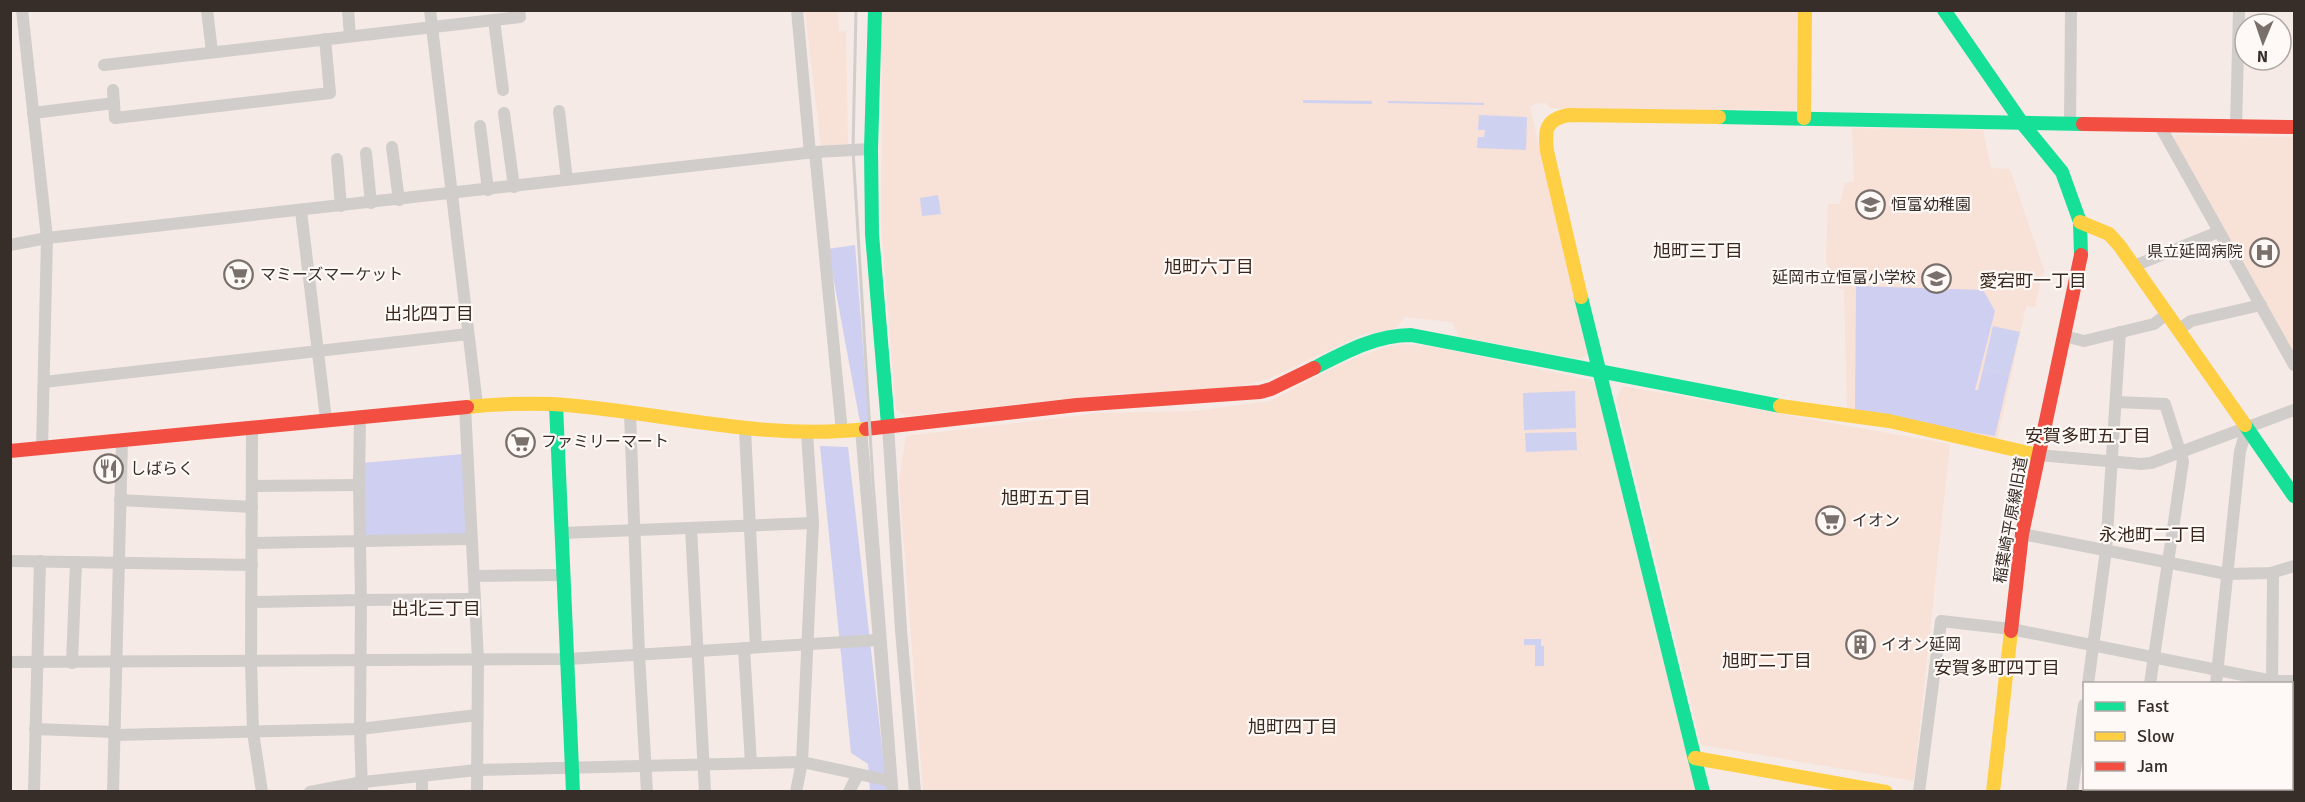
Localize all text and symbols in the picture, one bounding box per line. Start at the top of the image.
north arrow [2233,12,2293,72]
text: N [2257,46,2268,66]
school or university icon: 恒富幼稚園 [1854,189,1886,221]
place label: 恒富幼稚園 [1891,195,1971,215]
hospital icon: 県立延岡病院 [2248,236,2280,268]
district label: 旭町三丁目 [1653,240,1743,262]
place label: 県立延岡病院 [2147,242,2243,262]
district label: 旭町六丁目 [1164,256,1254,278]
supermarket icon: マミーズマーケット [223,259,255,291]
school or university icon: 延岡市立恒富小学校 [1921,262,1953,294]
place label: マミーズマーケット [260,265,403,285]
place label: 延岡市立恒富小学校 [1772,268,1916,288]
district label: 愛宕町一丁目 [1979,270,2087,292]
district label: 出北四丁目 [384,303,474,325]
district label: 安賀多町五丁目 [2025,425,2151,447]
supermarket icon: ファミリーマート [504,426,536,458]
place label: ファミリーマート [541,432,669,452]
restaurant icon: しばらく [93,453,125,485]
street label: 稲葉崎平原線旧道 [1990,455,2032,585]
place label: しばらく [130,459,194,479]
district label: 旭町五丁目 [1001,487,1091,509]
supermarket icon: イオン [1815,505,1847,537]
place label: イオン [1852,511,1900,531]
district label: 永池町二丁目 [2099,524,2207,546]
district label: 出北三丁目 [391,598,481,620]
building icon: イオン延岡 [1844,629,1876,661]
place label: イオン延岡 [1881,635,1961,655]
district label: 旭町二丁目 [1722,650,1812,672]
district label: 安賀多町四丁目 [1934,657,2060,679]
legend [2083,682,2293,790]
text: Fast [2137,695,2169,717]
district label: 旭町四丁目 [1248,716,1338,738]
text: Slow [2137,725,2174,747]
text: Jam [2137,755,2168,777]

